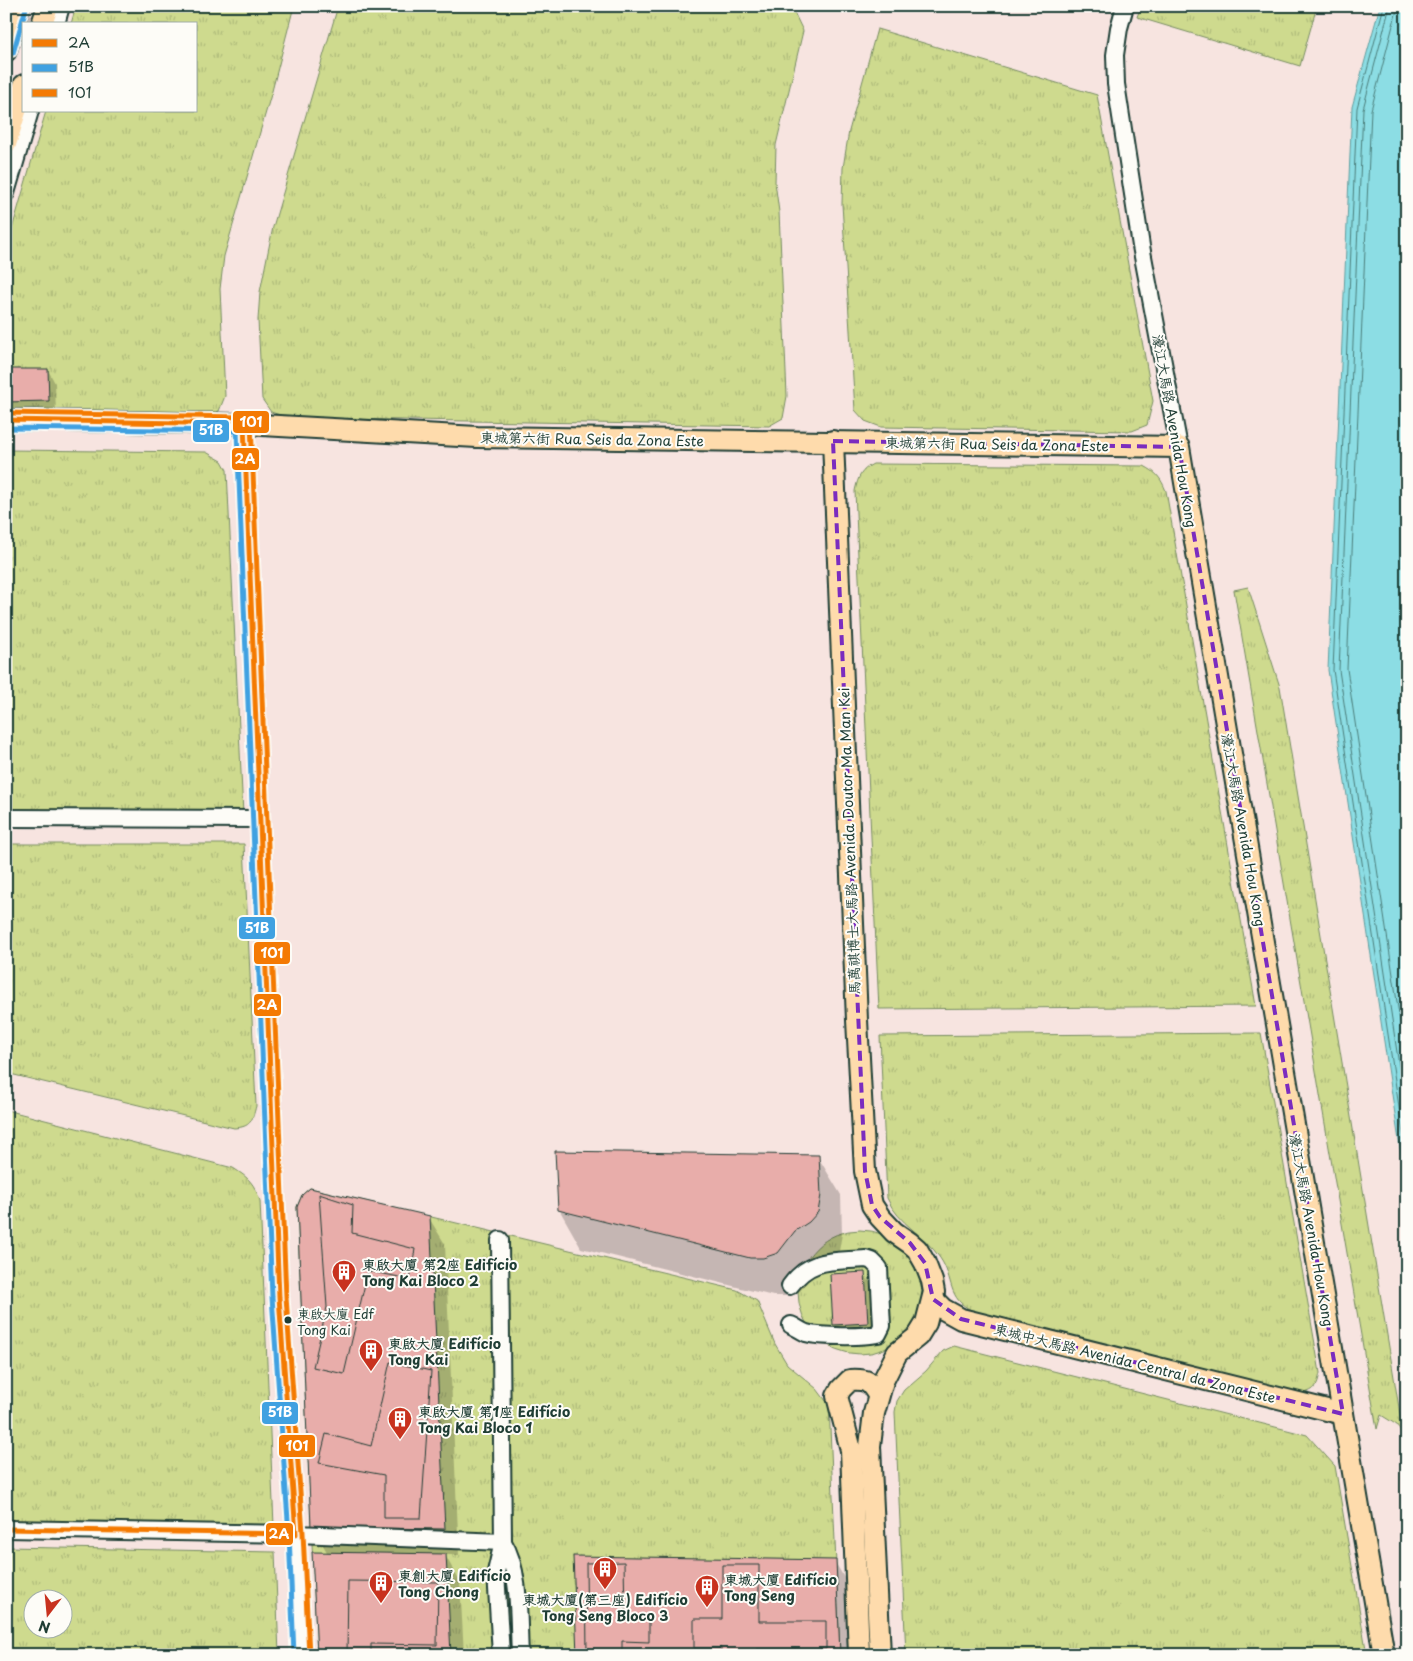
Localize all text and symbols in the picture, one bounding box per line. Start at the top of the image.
legend [22,22,198,112]
text: 2A [68,30,90,53]
text: 51B [68,54,94,77]
text: 101 [68,80,91,103]
street label: 濠江大馬路 Avenida Hou Kong [1148,333,1202,529]
line badge: 101 [232,410,270,434]
text: 101 [240,411,263,432]
line badge: 51B [192,419,230,443]
text: 51B [199,419,223,440]
street label: 東城第六街 Rua Seis da Zona Este [480,427,704,451]
street label: 東城第六街 Rua Seis da Zona Este [885,432,1109,456]
line badge: 2A [231,447,260,471]
text: 2A [235,448,255,469]
street label: 馬萬祺博士大馬路 Avenida Doutor Ma Man Kei [833,687,865,995]
street label: 濠江大馬路 Avenida Hou Kong [1217,732,1271,928]
line badge: 51B [238,916,276,940]
text: 51B [245,917,269,938]
line badge: 101 [253,941,291,965]
text: 101 [261,942,284,963]
line badge: 2A [253,993,282,1017]
text: 2A [257,994,277,1015]
street label: 濠江大馬路 Avenida Hou Kong [1285,1132,1339,1328]
place label: 東啟大廈 第2座 Edifício Tong Kai Bloco 2 [362,1254,517,1291]
building icon: 東啟大廈 第2座 Edifício Tong Kai Bloco 2 [331,1259,357,1293]
place label: 東啟大廈 Edf Tong Kai [297,1304,375,1339]
marker: 東啟大廈 Edf Tong Kai [283,1315,293,1325]
street label: 東城中大馬路 Avenida Central da Zona Este [992,1318,1278,1408]
place label: 東啟大廈 Edifício Tong Kai [388,1333,501,1370]
building icon: 東啟大廈 Edifício Tong Kai [358,1338,384,1372]
line badge: 51B [261,1401,299,1425]
text: 51B [268,1401,292,1422]
place label: 東啟大廈 第1座 Edifício Tong Kai Bloco 1 [418,1401,570,1438]
building icon: 東啟大廈 第1座 Edifício Tong Kai Bloco 1 [387,1406,413,1440]
line badge: 101 [278,1434,316,1458]
text: 101 [286,1435,309,1456]
line badge: 2A [265,1522,294,1546]
text: 2A [269,1523,289,1544]
building icon: 東城大廈(第三座) Edifício Tong Seng Bloco 3 [592,1556,618,1590]
place label: 東創大廈 Edifício Tong Chong [398,1565,511,1602]
place label: 東城大廈 Edifício Tong Seng [724,1569,837,1606]
building icon: 東創大廈 Edifício Tong Chong [368,1570,394,1604]
building icon: 東城大廈 Edifício Tong Seng [694,1574,720,1608]
north arrow [22,1588,72,1638]
place label: 東城大廈(第三座) Edifício Tong Seng Bloco 3 [522,1589,688,1626]
text: N [36,1615,53,1639]

